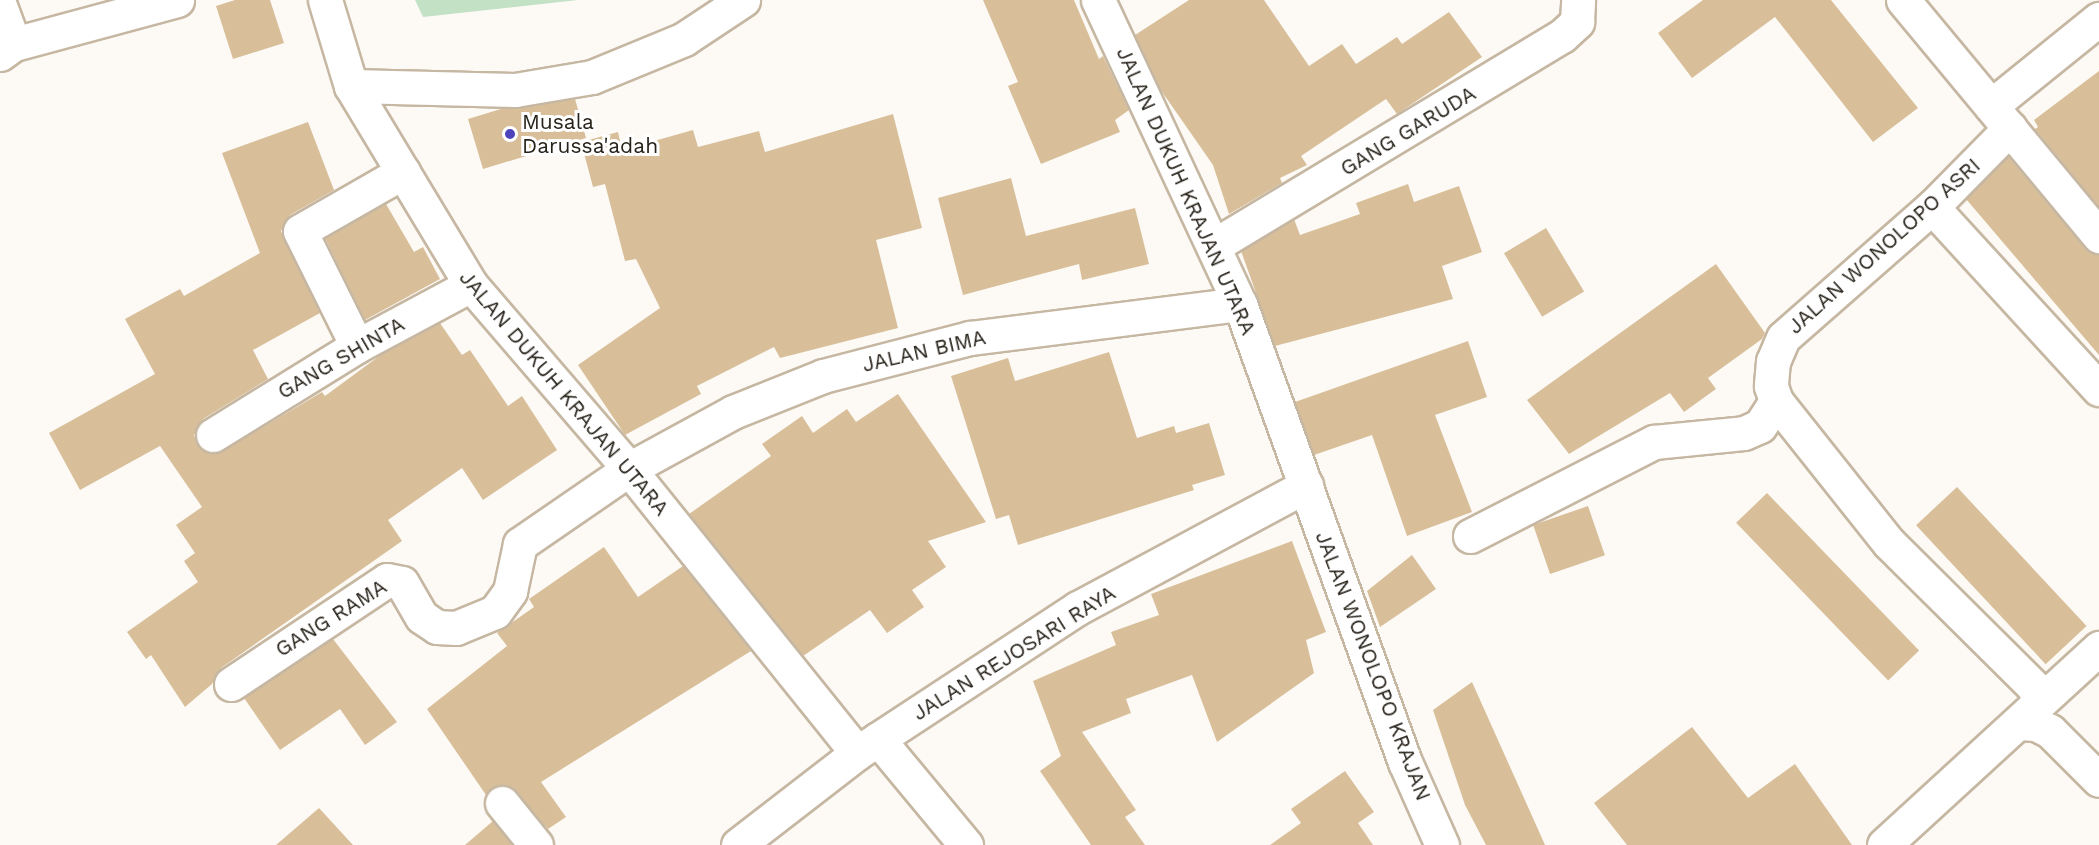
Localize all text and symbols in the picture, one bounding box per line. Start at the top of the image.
street label: JALAN DUKUH KRAJAN UTARA [1111,43,1261,339]
street label: GANG GARUDA [1336,81,1480,181]
place label: Musala Darussa'adah [522,109,658,159]
marker: Musala Darussa'adah [503,127,517,141]
street label: JALAN WONOLOPO ASRI [1782,152,1986,340]
street label: JALAN DUKUH KRAJAN UTARA [454,265,674,521]
street label: GANG SHINTA [273,312,409,404]
street label: JALAN BIMA [860,325,988,377]
street label: JALAN WONOLOPO KRAJAN [1310,528,1436,804]
street label: GANG RAMA [271,574,391,662]
street label: JALAN REJOSARI RAYA [908,580,1120,726]

